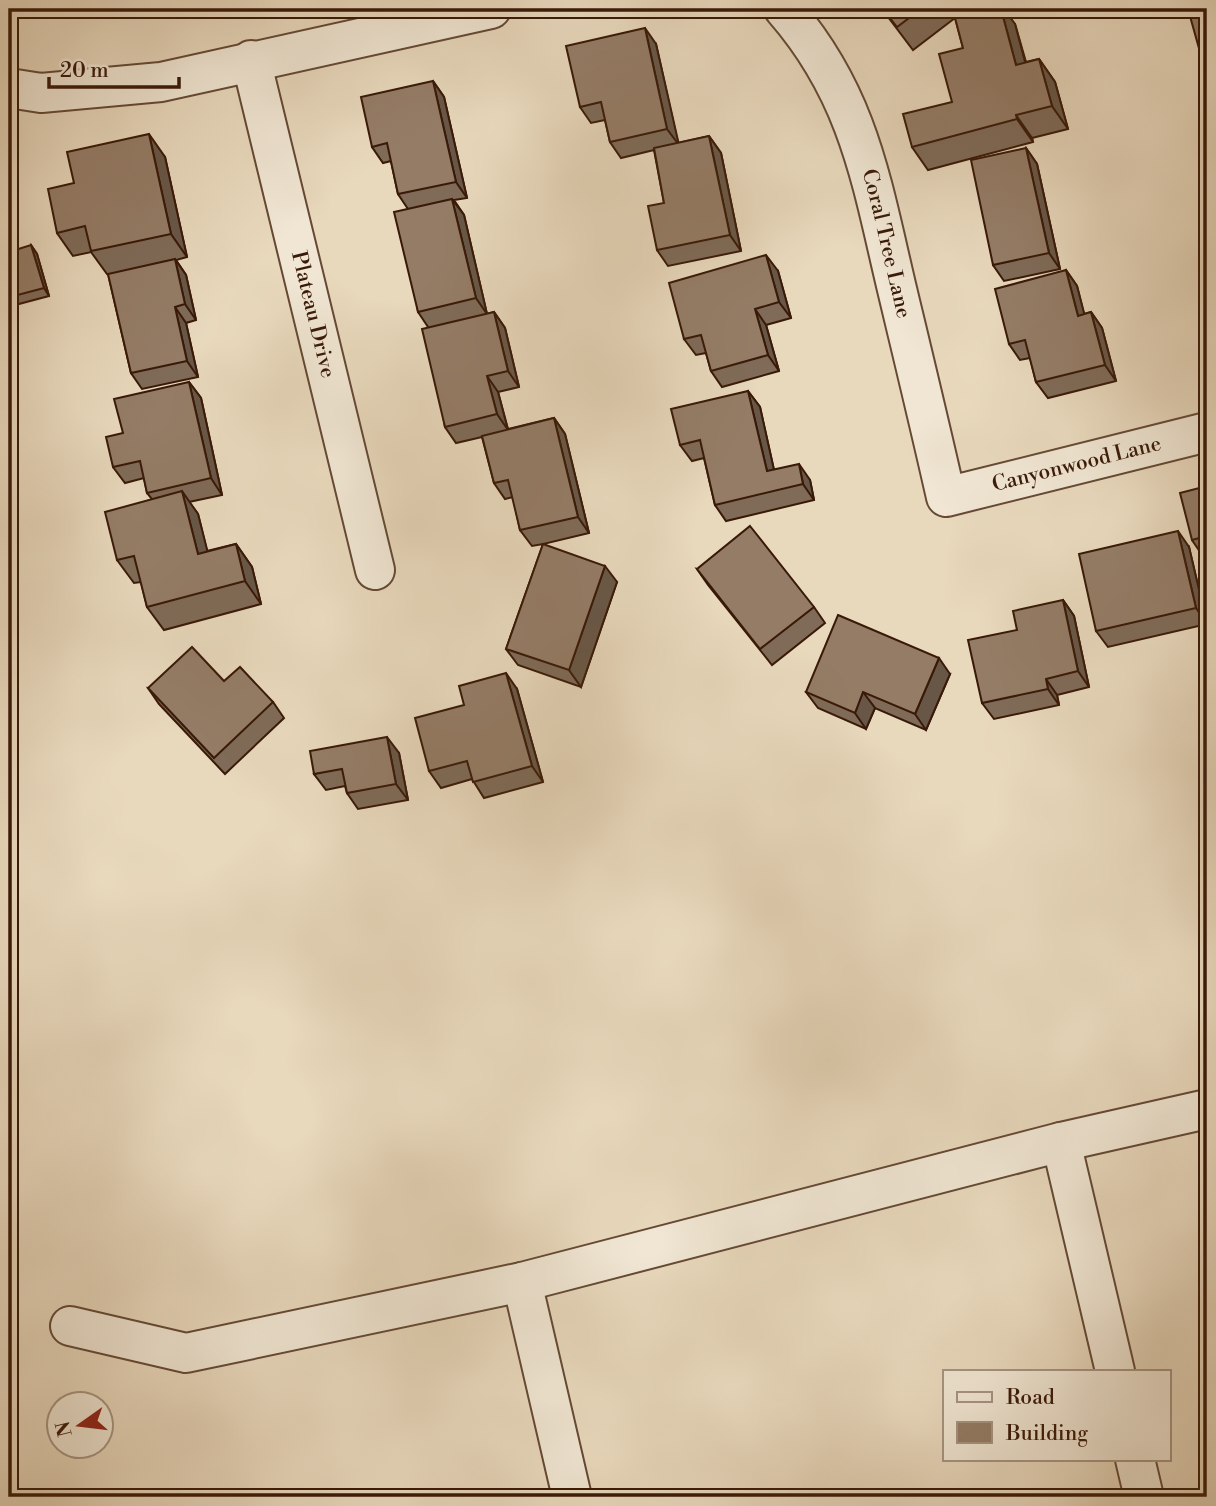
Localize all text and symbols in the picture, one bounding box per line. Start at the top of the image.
scale bar [49,46,178,90]
text: 20 m [60,58,109,84]
street label: Coral Tree Lane [855,166,917,321]
street label: Plateau Drive [285,249,341,381]
street label: Canyonwood Lane [989,431,1164,498]
legend [943,1370,1170,1460]
text: Road [1006,1385,1055,1411]
north arrow [46,1390,116,1460]
text: N [51,1419,78,1439]
text: Building [1005,1421,1088,1447]

